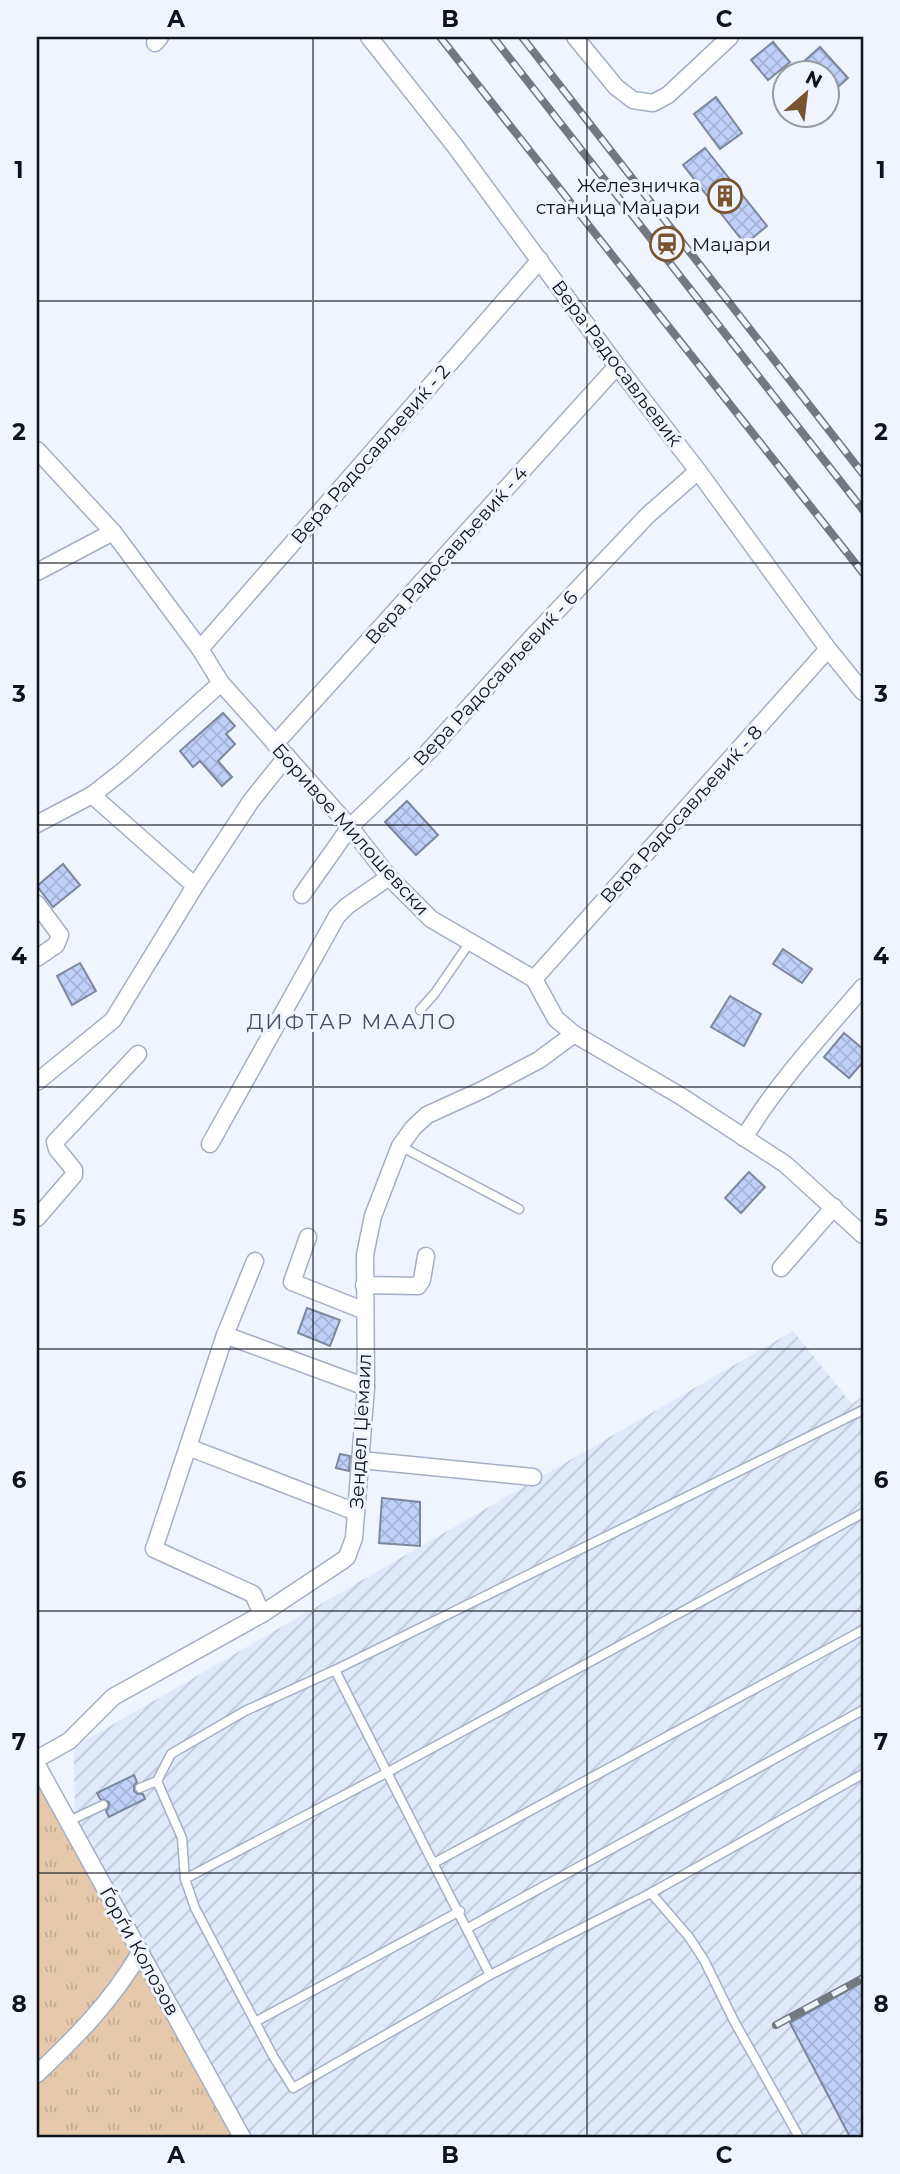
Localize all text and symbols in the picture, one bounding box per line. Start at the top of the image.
text: A [166,5,185,33]
text: B [441,5,459,33]
text: C [716,5,733,33]
north arrow [771,60,841,130]
text: N [802,66,826,93]
text: 1 [14,156,24,184]
text: 1 [876,156,886,184]
place label: Железничка станица Маџари [536,174,700,219]
building icon: Железничка станица Маџари [706,177,744,215]
station icon: Маџари [648,225,686,263]
place label: Маџари [692,233,771,256]
street label: Вера Радосављевиќ [547,276,687,451]
street label: Вера Радосављевиќ - 2 [286,360,455,549]
text: 2 [12,418,26,446]
text: 2 [874,418,888,446]
street label: Вера Радосављевиќ - 4 [360,461,533,649]
street label: Вера Радосављевиќ - 6 [408,586,582,771]
text: 3 [11,680,26,708]
text: 3 [873,680,888,708]
street label: Вера Радосављевиќ - 8 [595,721,767,908]
street label: Боривое Милошевски [267,739,434,920]
text: 4 [11,942,27,970]
text: 4 [873,942,889,970]
district label: ДИФТАР МААЛО [247,1009,457,1034]
text: 5 [12,1204,26,1232]
text: 5 [874,1204,888,1232]
street label: Зендел Џемаил [345,1353,376,1509]
text: 6 [12,1466,27,1494]
text: 6 [874,1466,889,1494]
text: 7 [12,1728,26,1756]
text: 7 [874,1728,888,1756]
street label: Ѓорѓи Колозов [95,1883,184,2020]
text: 8 [11,1990,27,2018]
text: 8 [873,1990,889,2018]
text: A [166,2141,185,2169]
text: B [441,2141,459,2169]
text: C [716,2141,733,2169]

